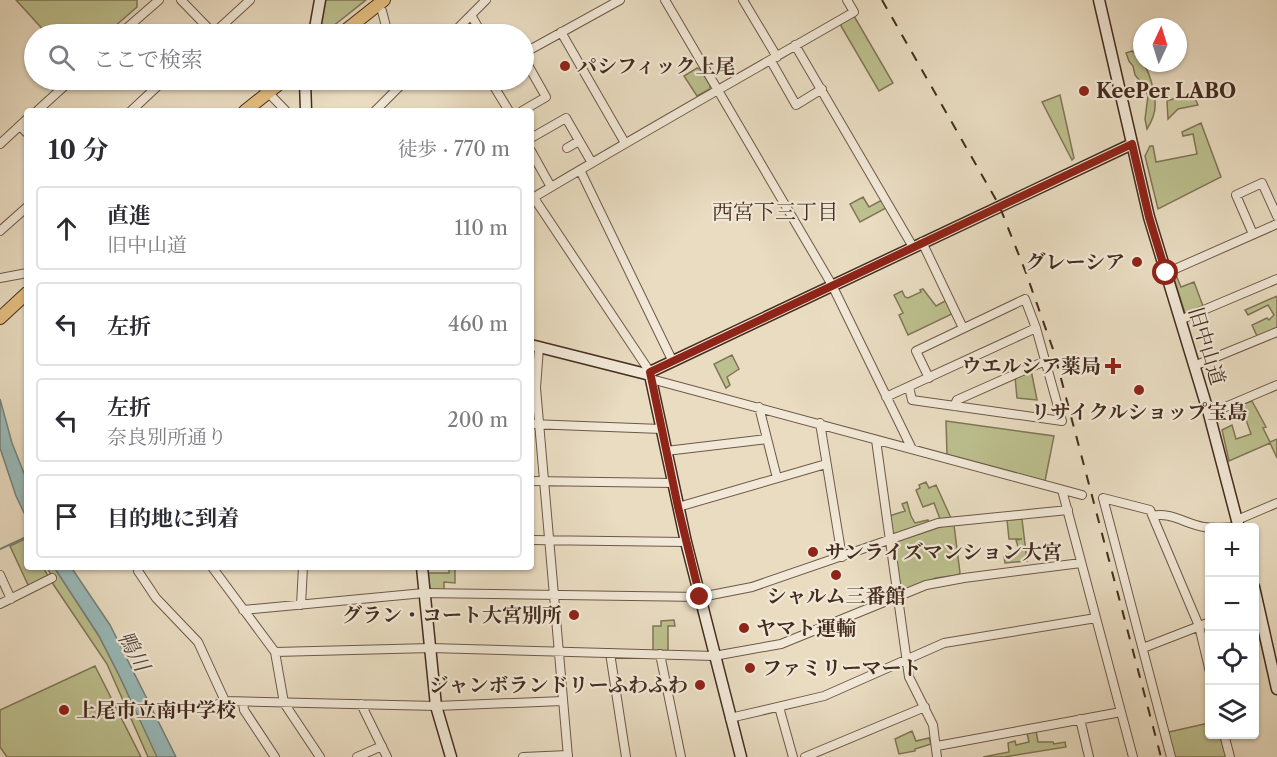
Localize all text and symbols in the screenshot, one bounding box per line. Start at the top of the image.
north arrow [1133,18,1187,72]
search box [24,24,534,90]
icon: search [45,41,78,74]
text: ここで検索 [93,46,203,73]
place label: パシフィック上尾 [577,54,735,78]
marker: パシフィック上尾 [558,59,572,73]
place label: KeePer LABO [1096,79,1236,103]
marker: KeePer LABO [1077,84,1091,98]
text: 10 分 [48,134,109,166]
text: 徒歩 · 770 m [397,137,510,161]
district label: 西宮下三丁目 [712,199,838,224]
text: 直進 [107,202,151,229]
icon: ahead [50,212,83,245]
text: 110 m [455,216,508,240]
text: 旧中山道 [107,233,187,257]
place label: グレーシア [1025,250,1125,274]
marker: グレーシア [1130,255,1144,269]
route start [1152,259,1178,285]
street label: 旧中山道 [1184,304,1230,388]
icon: left [50,308,83,341]
text: 460 m [448,312,508,336]
text: 左折 [107,313,151,340]
place label: ウエルシア薬局 [962,354,1101,378]
marker: ウエルシア薬局 [1106,359,1120,373]
marker: リサイクルショップ宝島 [1132,383,1146,397]
text: 左折 [107,394,151,421]
place label: リサイクルショップ宝島 [1031,400,1247,424]
icon: left [50,404,83,437]
text: 200 m [447,408,508,432]
text: 奈良別所通り [107,425,227,449]
icon: arrive [50,500,83,533]
text: 目的地に到着 [107,505,239,532]
map controls [1205,523,1259,739]
button: + [1205,523,1259,577]
place label: サンライズマンション大宮 [825,540,1062,564]
marker: サンライズマンション大宮 [806,545,820,559]
marker: シャルム三番館 [829,568,843,582]
button: − [1205,577,1259,631]
route end [686,583,712,609]
place label: シャルム三番館 [767,584,905,608]
place label: グラン・コート大宮別所 [342,603,562,627]
marker: グラン・コート大宮別所 [567,608,581,622]
place label: ヤマト運輸 [756,616,856,640]
marker: ヤマト運輸 [737,621,751,635]
water label: 鴨川 [113,627,156,677]
button: locate [1205,631,1259,685]
place label: ファミリーマート [762,656,922,680]
marker: ファミリーマート [743,661,757,675]
place label: ジャンボランドリーふわふわ [429,673,688,697]
marker: ジャンボランドリーふわふわ [693,678,707,692]
button: layers [1205,685,1259,739]
place label: 上尾市立南中学校 [76,698,236,722]
marker: 上尾市立南中学校 [57,703,71,717]

